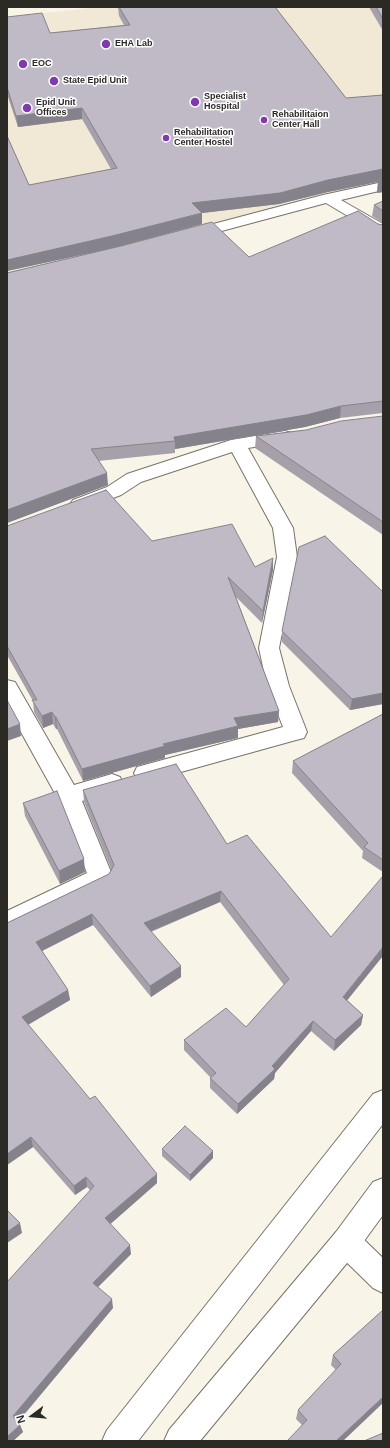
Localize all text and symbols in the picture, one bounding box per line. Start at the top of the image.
marker: EHA Lab [100,38,112,50]
place label: EHA Lab [115,39,153,49]
marker: EOC [17,58,29,70]
place label: EOC [32,59,52,69]
marker: State Epid Unit [48,75,60,87]
place label: State Epid Unit [63,76,127,86]
place label: Specialist Hospital [204,92,246,113]
marker: Specialist Hospital [189,96,201,108]
place label: Epid Unit Offices [36,98,75,119]
marker: Epid Unit Offices [21,102,33,114]
place label: Rehabilitaion Center Hall [272,110,329,131]
marker: Rehabilitaion Center Hall [259,115,269,125]
place label: Rehabilitation Center Hostel [174,128,234,149]
marker: Rehabilitation Center Hostel [161,133,171,143]
north arrow [12,1396,52,1436]
text: N [14,1414,27,1425]

